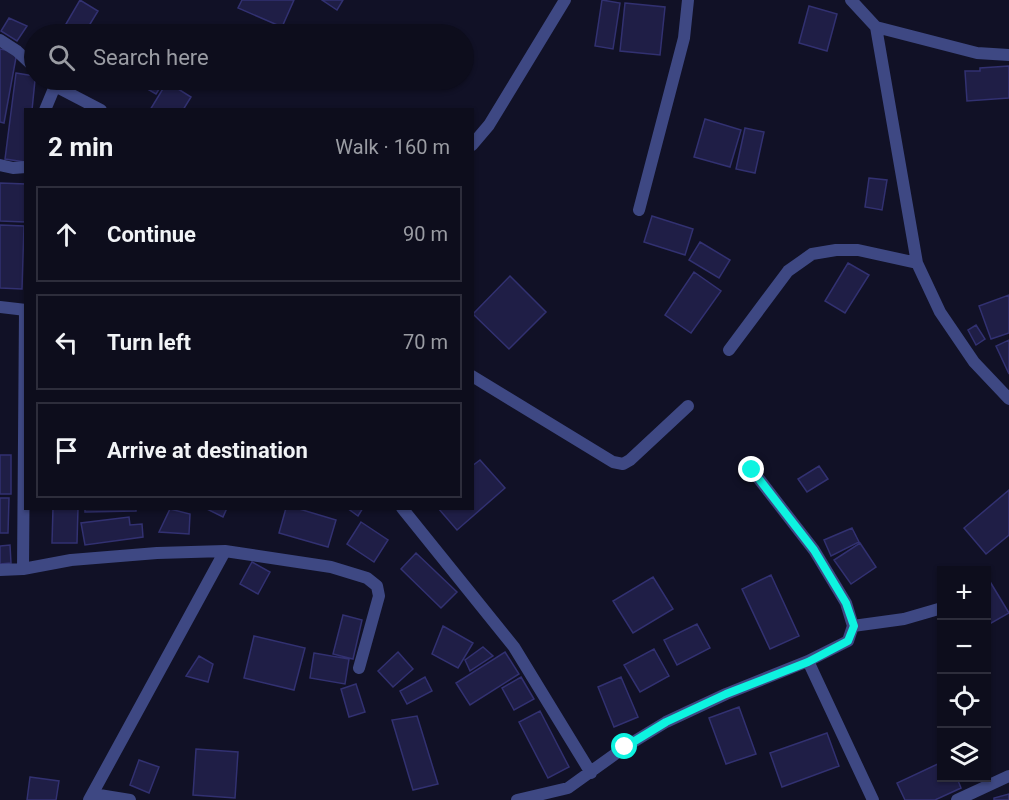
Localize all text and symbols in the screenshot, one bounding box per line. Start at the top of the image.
search box [24,24,474,90]
icon: search [45,41,78,74]
text: Search here [93,45,209,70]
text: 2 min [48,132,113,162]
text: Walk · 160 m [335,135,450,159]
icon: ahead [50,218,83,251]
text: Continue [107,222,196,247]
text: 90 m [403,222,448,246]
icon: left [50,326,83,359]
text: Turn left [107,330,191,355]
text: 70 m [403,330,448,354]
icon: arrive [50,434,83,467]
text: Arrive at destination [107,438,308,463]
route end [738,456,764,482]
map controls [937,566,991,782]
button: + [937,566,991,620]
button: − [937,620,991,674]
button: locate [937,674,991,728]
button: layers [937,728,991,782]
route start [611,733,637,759]

